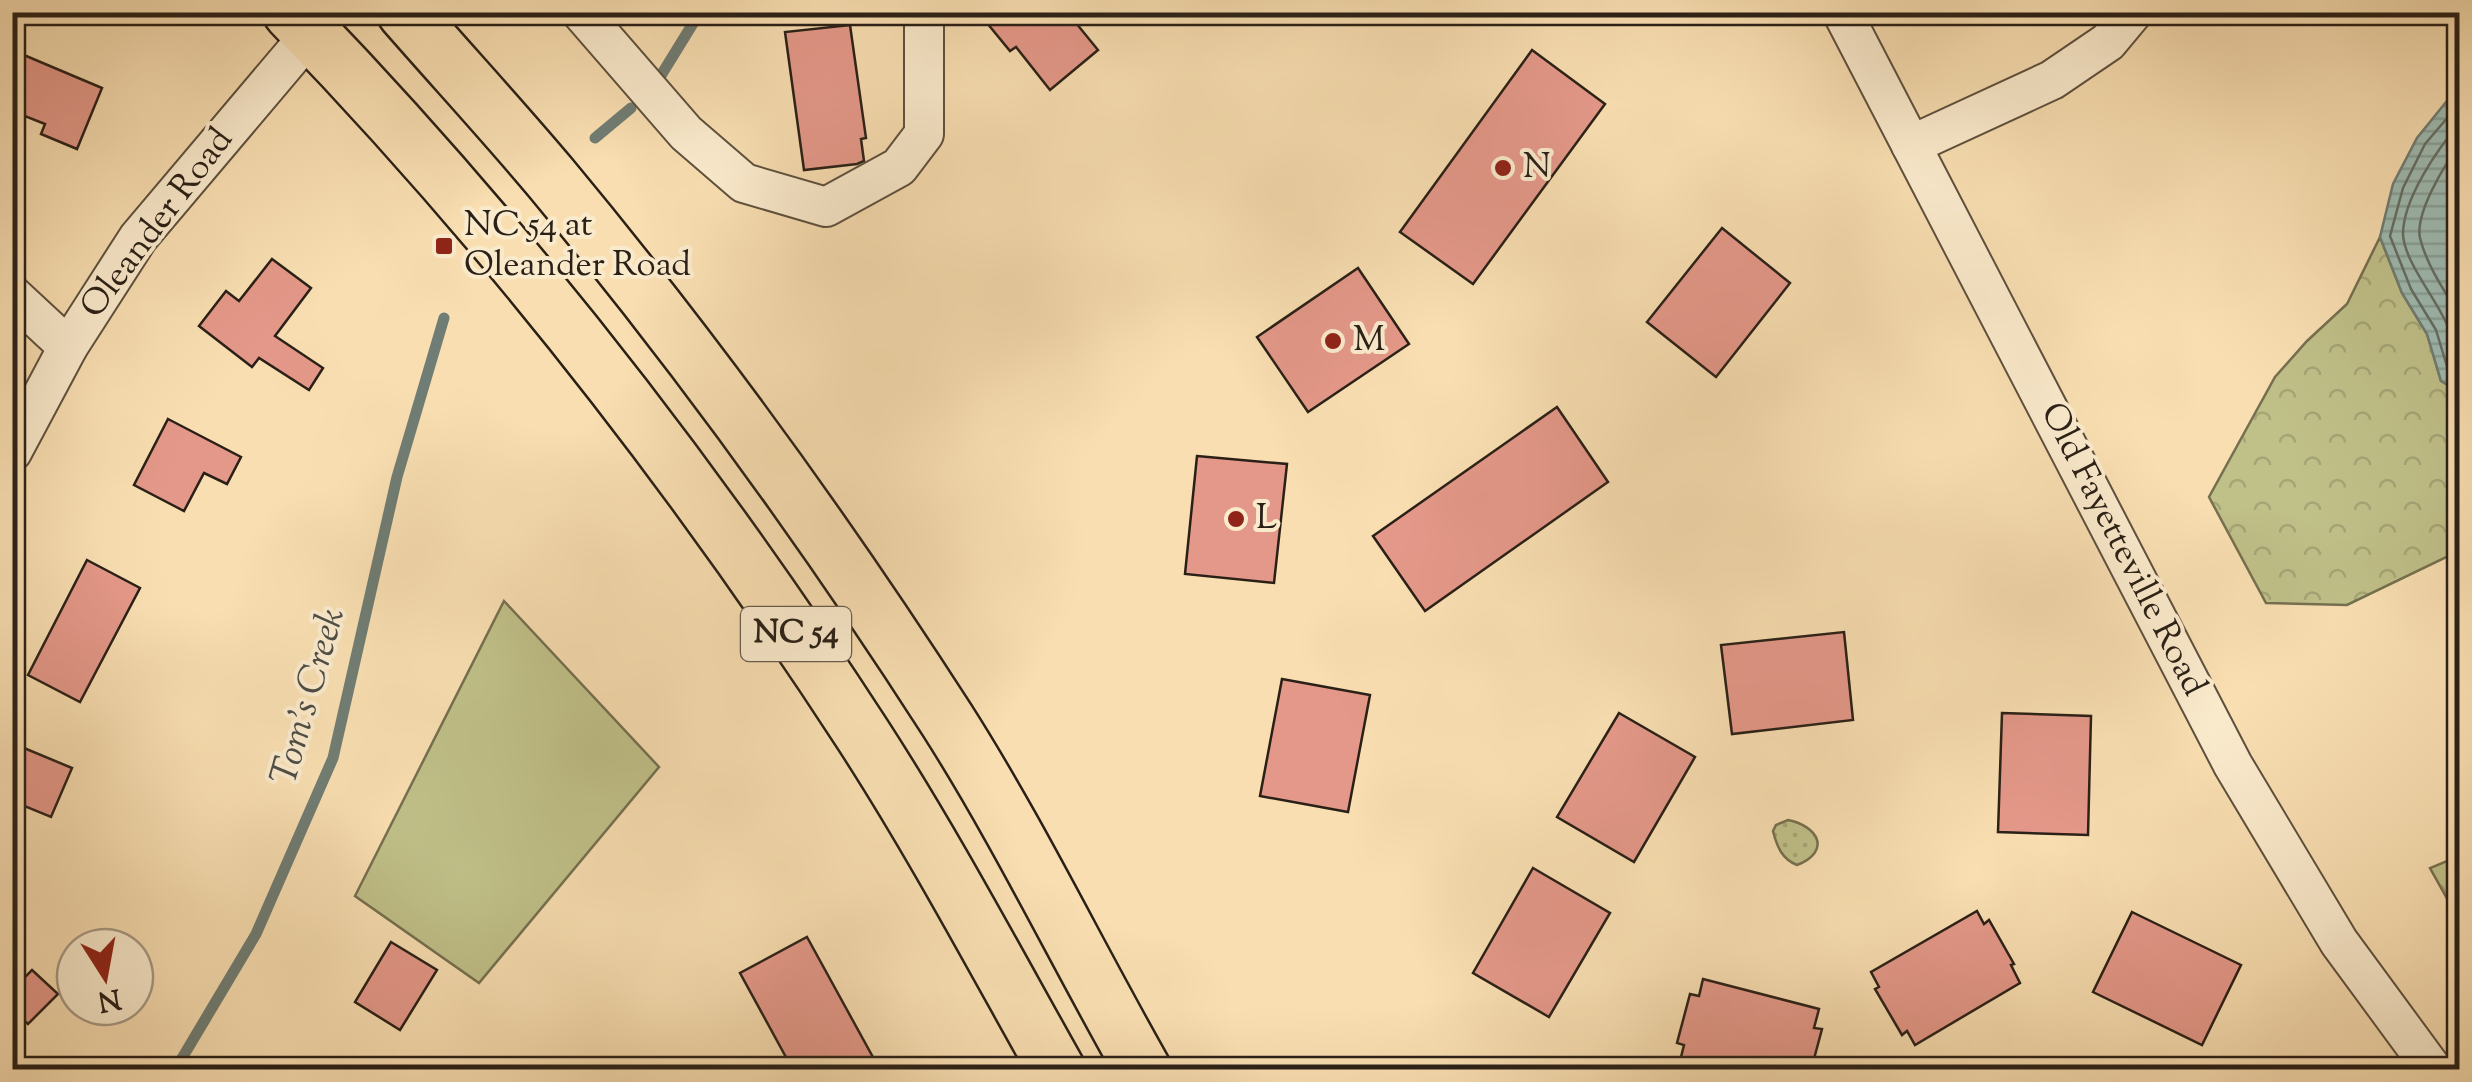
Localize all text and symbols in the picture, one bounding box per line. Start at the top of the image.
street label: Oleander Road [69,118,247,330]
place label: N [1523,143,1551,194]
marker: N [1492,157,1514,179]
place label: NC 54 at Oleander Road [464,201,691,292]
marker: NC 54 at Oleander Road [433,235,455,257]
place label: M [1353,316,1385,367]
marker: M [1322,330,1344,352]
street label: Old Fayetteville Road [2026,394,2218,706]
place label: L [1256,494,1277,545]
marker: L [1225,508,1247,530]
water label: Tom's Creek [259,602,361,792]
road number: NC 54 [741,607,851,661]
north arrow [55,927,155,1027]
text: N [94,977,124,1020]

